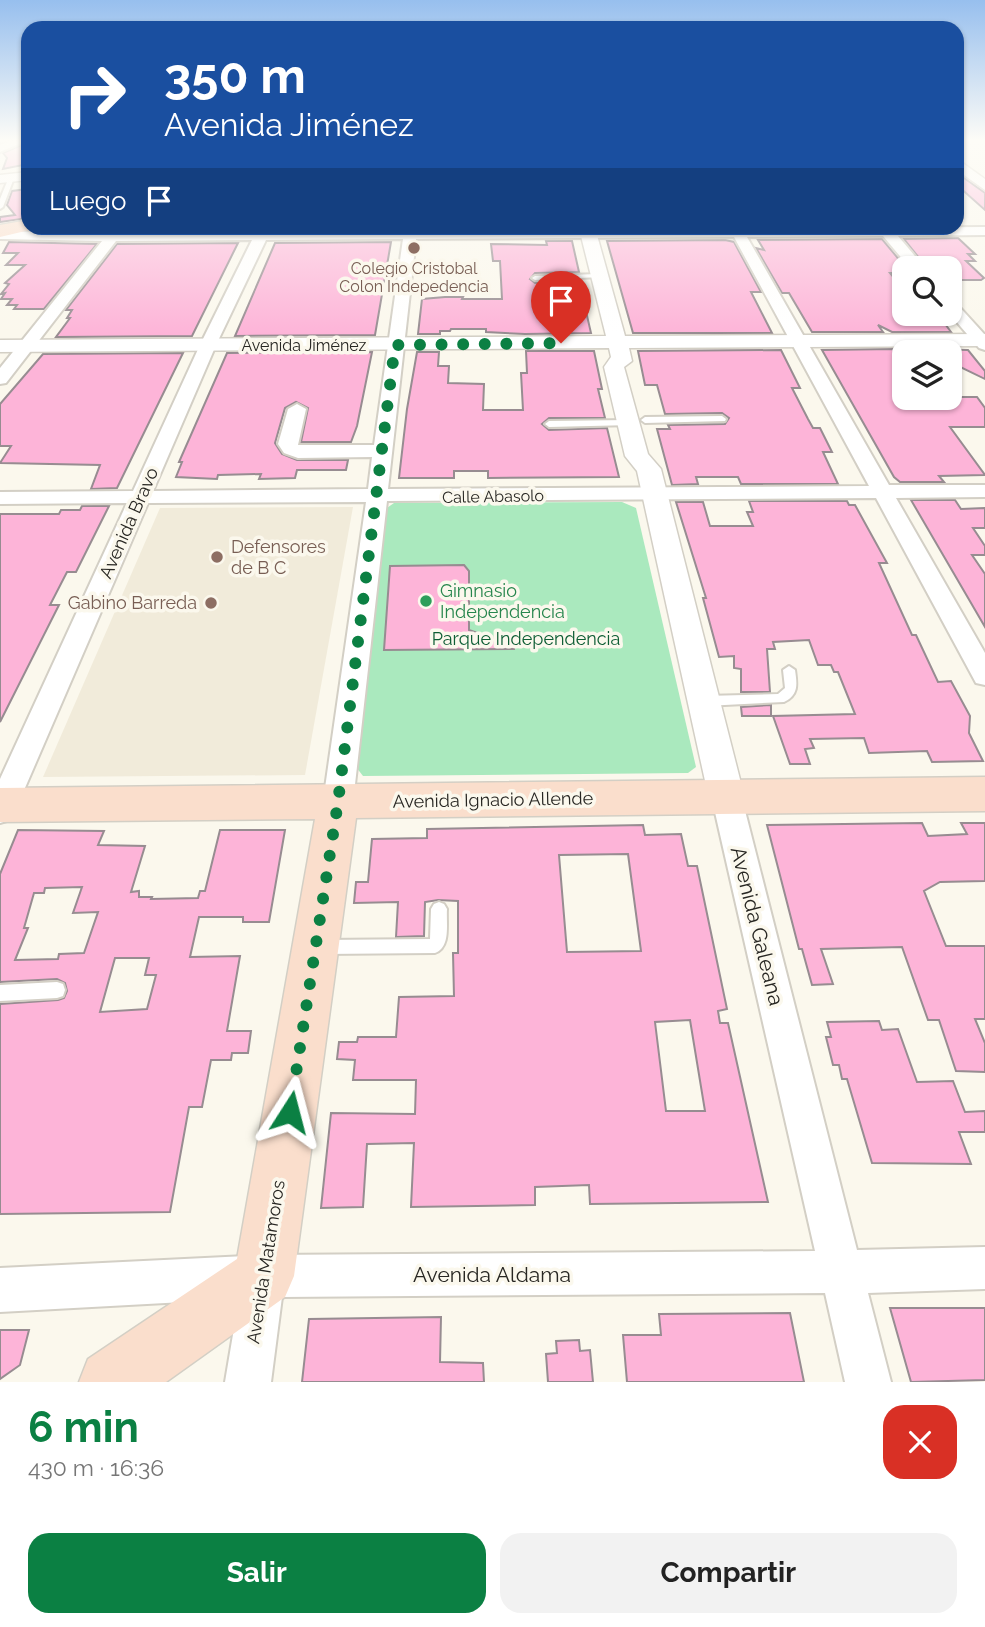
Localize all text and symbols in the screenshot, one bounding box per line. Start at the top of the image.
text: 350 m [164,47,306,104]
icon: right [49,49,140,140]
text: Avenida Jiménez [164,106,414,143]
icon: arrive [140,182,178,220]
text: Luego [49,186,126,216]
marker: Colegio Cristobal Colon Indepedencia [406,240,422,256]
map controls [892,256,962,410]
button: search [892,256,962,326]
place label: Colegio Cristobal Colon Indepedencia [339,259,489,296]
pin [531,271,591,343]
icon: arrive [542,282,580,320]
street label: Avenida Jiménez [242,336,367,355]
button: layers [892,340,962,410]
street label: Avenida Bravo [95,464,162,582]
street label: Calle Abasolo [442,486,544,507]
place label: Defensores de B C [231,536,326,578]
marker: Defensores de B C [209,549,225,565]
place label: Gimnasio Independencia [440,580,565,622]
place label: Gabino Barreda [68,592,197,613]
marker: Gimnasio Independencia [418,593,434,609]
marker: Gabino Barreda [203,595,219,611]
park label: Parque Independencia [432,628,620,649]
street label: Avenida Ignacio Allende [393,787,594,812]
street label: Avenida Galeana [726,844,789,1008]
position arrow [253,1075,327,1149]
street label: Avenida Matamoros [242,1178,289,1345]
street label: Avenida Aldama [413,1262,571,1287]
text: 6 min [28,1403,139,1452]
button: close [883,1405,957,1479]
text: 430 m · 16:36 [28,1454,164,1481]
button: Salir [28,1533,486,1613]
button: Compartir [500,1533,957,1613]

